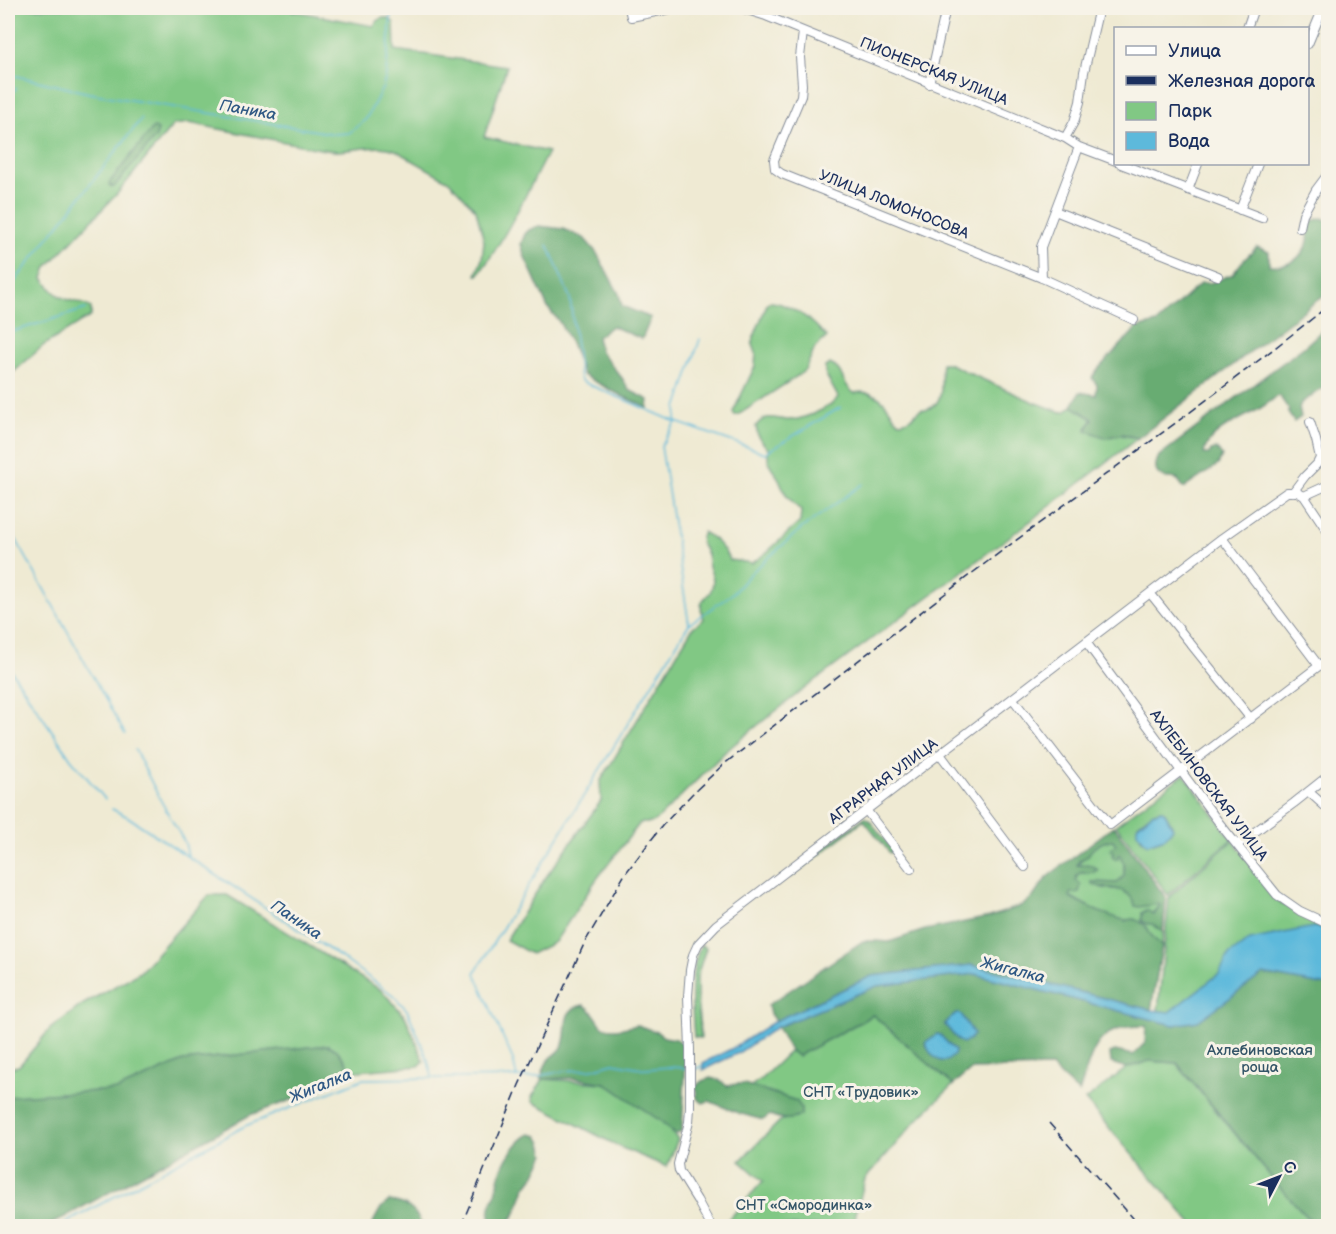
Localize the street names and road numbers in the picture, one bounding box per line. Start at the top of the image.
street label: ПИОНЕРСКАЯ УЛИЦА [857,33,1011,110]
street label: УЛИЦА ЛОМОНОСОВА [816,166,972,244]
street label: АХЛЕБИНОВСКАЯ УЛИЦА [1145,705,1272,866]
street label: АГРАРНАЯ УЛИЦА [824,734,942,829]

